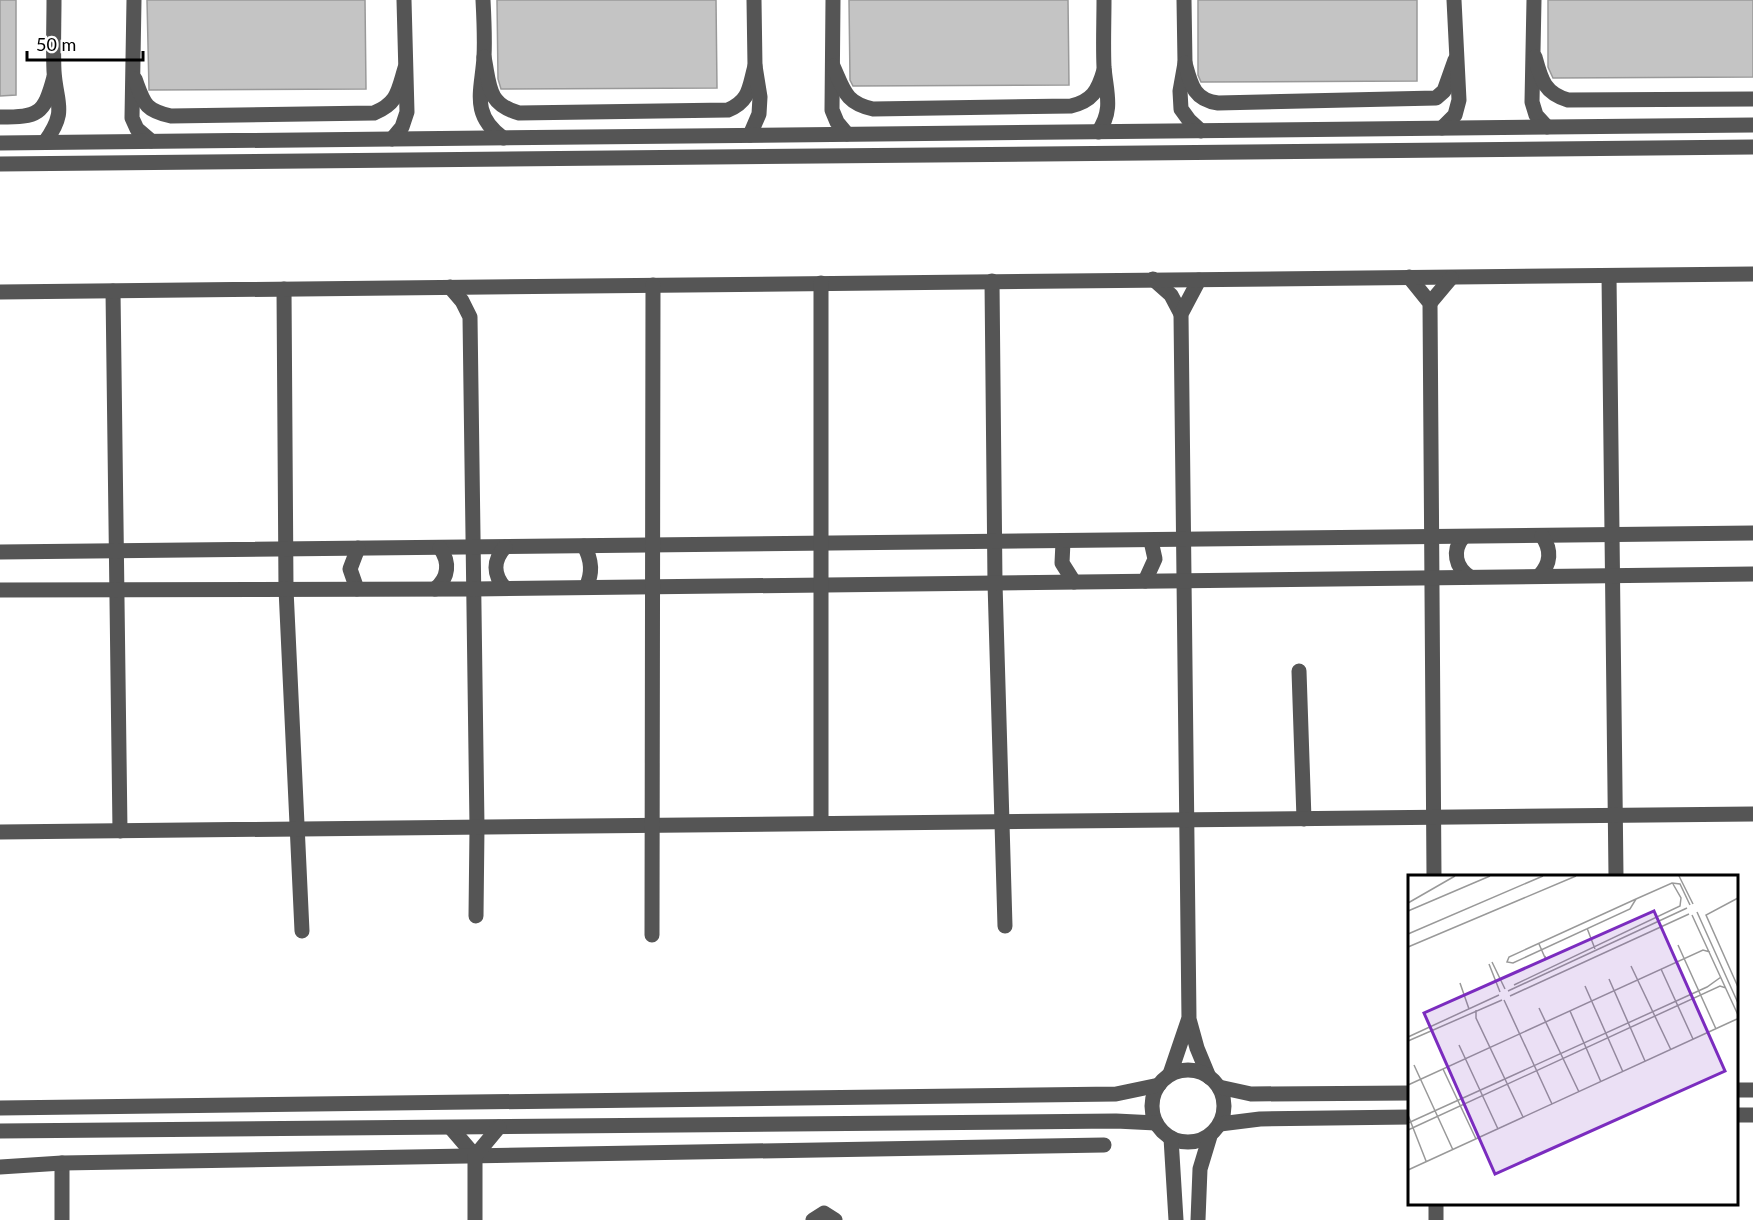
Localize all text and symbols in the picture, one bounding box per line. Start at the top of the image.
scale bar [27,24,142,62]
text: 50 m [36,33,76,55]
inset map [1408,875,1738,1205]

